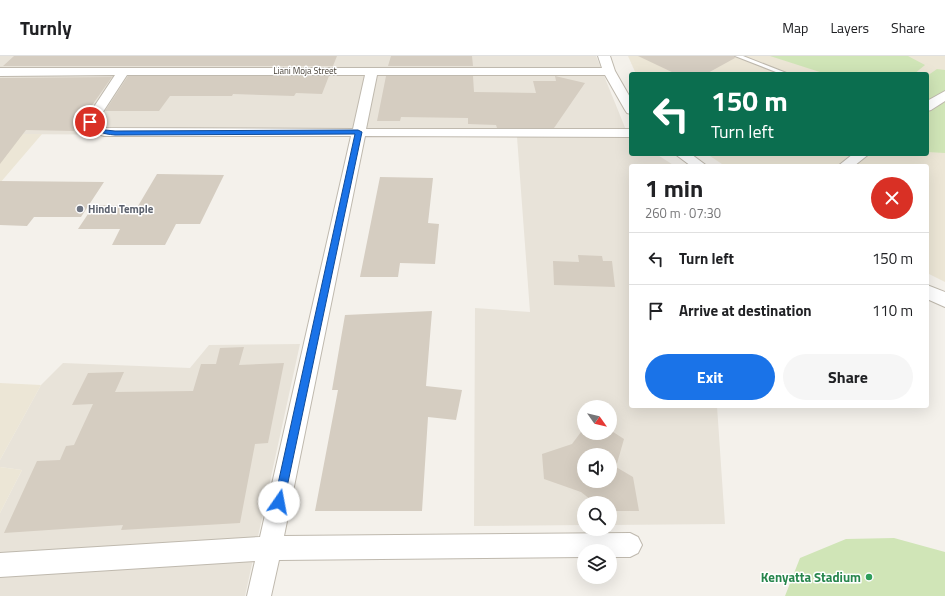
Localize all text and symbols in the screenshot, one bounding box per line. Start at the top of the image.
text: Turnly [20,13,72,42]
text: Map [782,17,808,38]
text: Layers [830,17,869,38]
text: Share [891,17,925,38]
street label: Liani Moja Street [273,64,338,77]
text: 150 m [711,79,788,122]
icon: left [645,88,697,140]
pin [73,105,107,139]
icon: arrive [79,111,101,133]
text: Turn left [711,118,774,145]
text: 1 min [645,170,703,206]
button: close [871,177,913,219]
place label: Hindu Temple [88,201,154,217]
text: 260 m · 07:30 [645,203,721,223]
marker: Hindu Temple [75,204,85,214]
text: Turn left [679,247,734,270]
text: 150 m [872,247,913,270]
icon: left [645,248,667,270]
text: Arrive at destination [679,299,812,322]
text: 110 m [872,299,913,322]
icon: arrive [645,300,667,322]
button: Exit [645,354,775,400]
button: Share [783,354,913,400]
north arrow [577,400,617,440]
map controls [577,400,617,584]
button: sound [577,448,617,488]
position arrow [258,481,300,523]
button: search [577,496,617,536]
button: layers [577,544,617,584]
place label: Kenyatta Stadium [761,567,861,587]
marker: Kenyatta Stadium [864,572,874,582]

